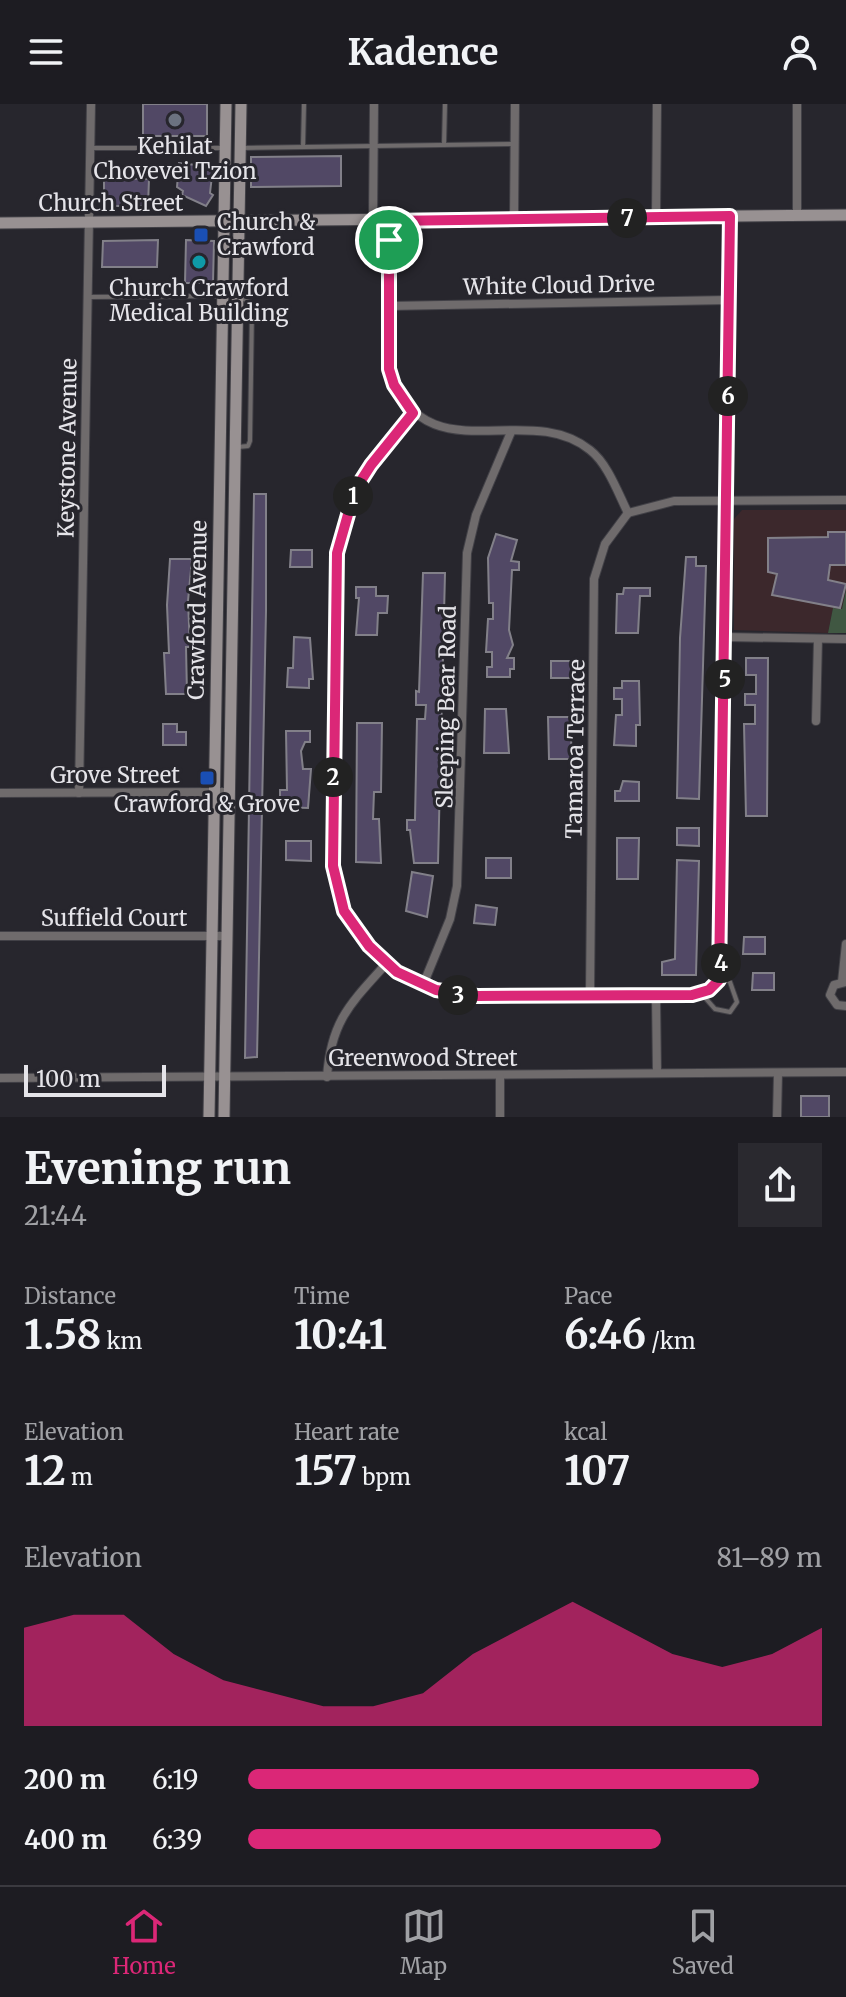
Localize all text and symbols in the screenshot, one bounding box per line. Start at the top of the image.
icon: menu [24,30,68,74]
text: Kadence [348,30,498,75]
icon: person [778,30,822,74]
marker: Kehilat Chovevei Tzion [166,111,184,129]
place label: Kehilat Chovevei Tzion [93,132,257,185]
street label: Church Street [39,189,184,217]
pin: 7 [607,198,647,238]
text: 7 [620,204,634,232]
pin [355,206,423,274]
place label: Church & Crawford [217,208,316,261]
icon: arrive [367,218,411,262]
marker: Church & Crawford [192,226,210,244]
marker: Church Crawford Medical Building [190,253,208,271]
street label: White Cloud Drive [462,269,655,301]
place label: Church Crawford Medical Building [109,274,289,327]
street label: Keystone Avenue [51,358,83,538]
pin: 6 [708,376,748,416]
text: 6 [721,382,735,410]
pin: 1 [333,476,373,516]
text: 1 [348,482,358,510]
street label: Crawford Avenue [181,520,213,700]
street label: Sleeping Bear Road [430,605,462,809]
street label: Tamaroa Terrace [559,659,591,839]
pin: 5 [705,659,745,699]
text: 5 [719,665,731,693]
pin: 2 [313,757,353,797]
street label: Grove Street [50,761,180,789]
text: 2 [327,763,339,791]
marker: Crawford & Grove [198,769,216,787]
place label: Crawford & Grove [114,790,300,818]
street label: Suffield Court [41,904,188,932]
pin: 4 [701,943,741,983]
text: 4 [714,949,728,977]
pin: 3 [438,975,478,1015]
text: 3 [452,981,464,1009]
street label: Greenwood Street [328,1044,518,1072]
scale bar [24,1061,166,1097]
text: 100 m [36,1065,101,1093]
text: Evening run [24,1141,291,1196]
button: share [738,1143,822,1227]
text: 21:44 [24,1199,87,1232]
text: Distance [24,1282,116,1310]
text: Time [294,1282,350,1310]
text: Pace [564,1282,612,1310]
text: 1.58 [24,1310,101,1360]
text: 10:41 [294,1310,387,1360]
text: 6:46 [564,1310,646,1360]
text: km [101,1327,142,1355]
text: /km [646,1327,696,1355]
text: Elevation [24,1418,124,1446]
text: Heart rate [294,1418,399,1446]
text: kcal [564,1418,607,1446]
text: 12 [24,1446,66,1496]
text: 157 [294,1446,357,1496]
text: 107 [564,1446,630,1496]
text: m [66,1463,93,1491]
text: bpm [357,1463,411,1491]
text: Elevation [24,1541,142,1574]
text: 81–89 m [716,1541,822,1574]
text: 200 m [24,1763,106,1796]
text: 6:19 [152,1763,198,1796]
text: 400 m [24,1823,107,1856]
text: 6:39 [152,1823,202,1856]
tab: Home [112,1904,176,1980]
tab: Map [400,1904,447,1980]
tab: Saved [671,1904,734,1980]

